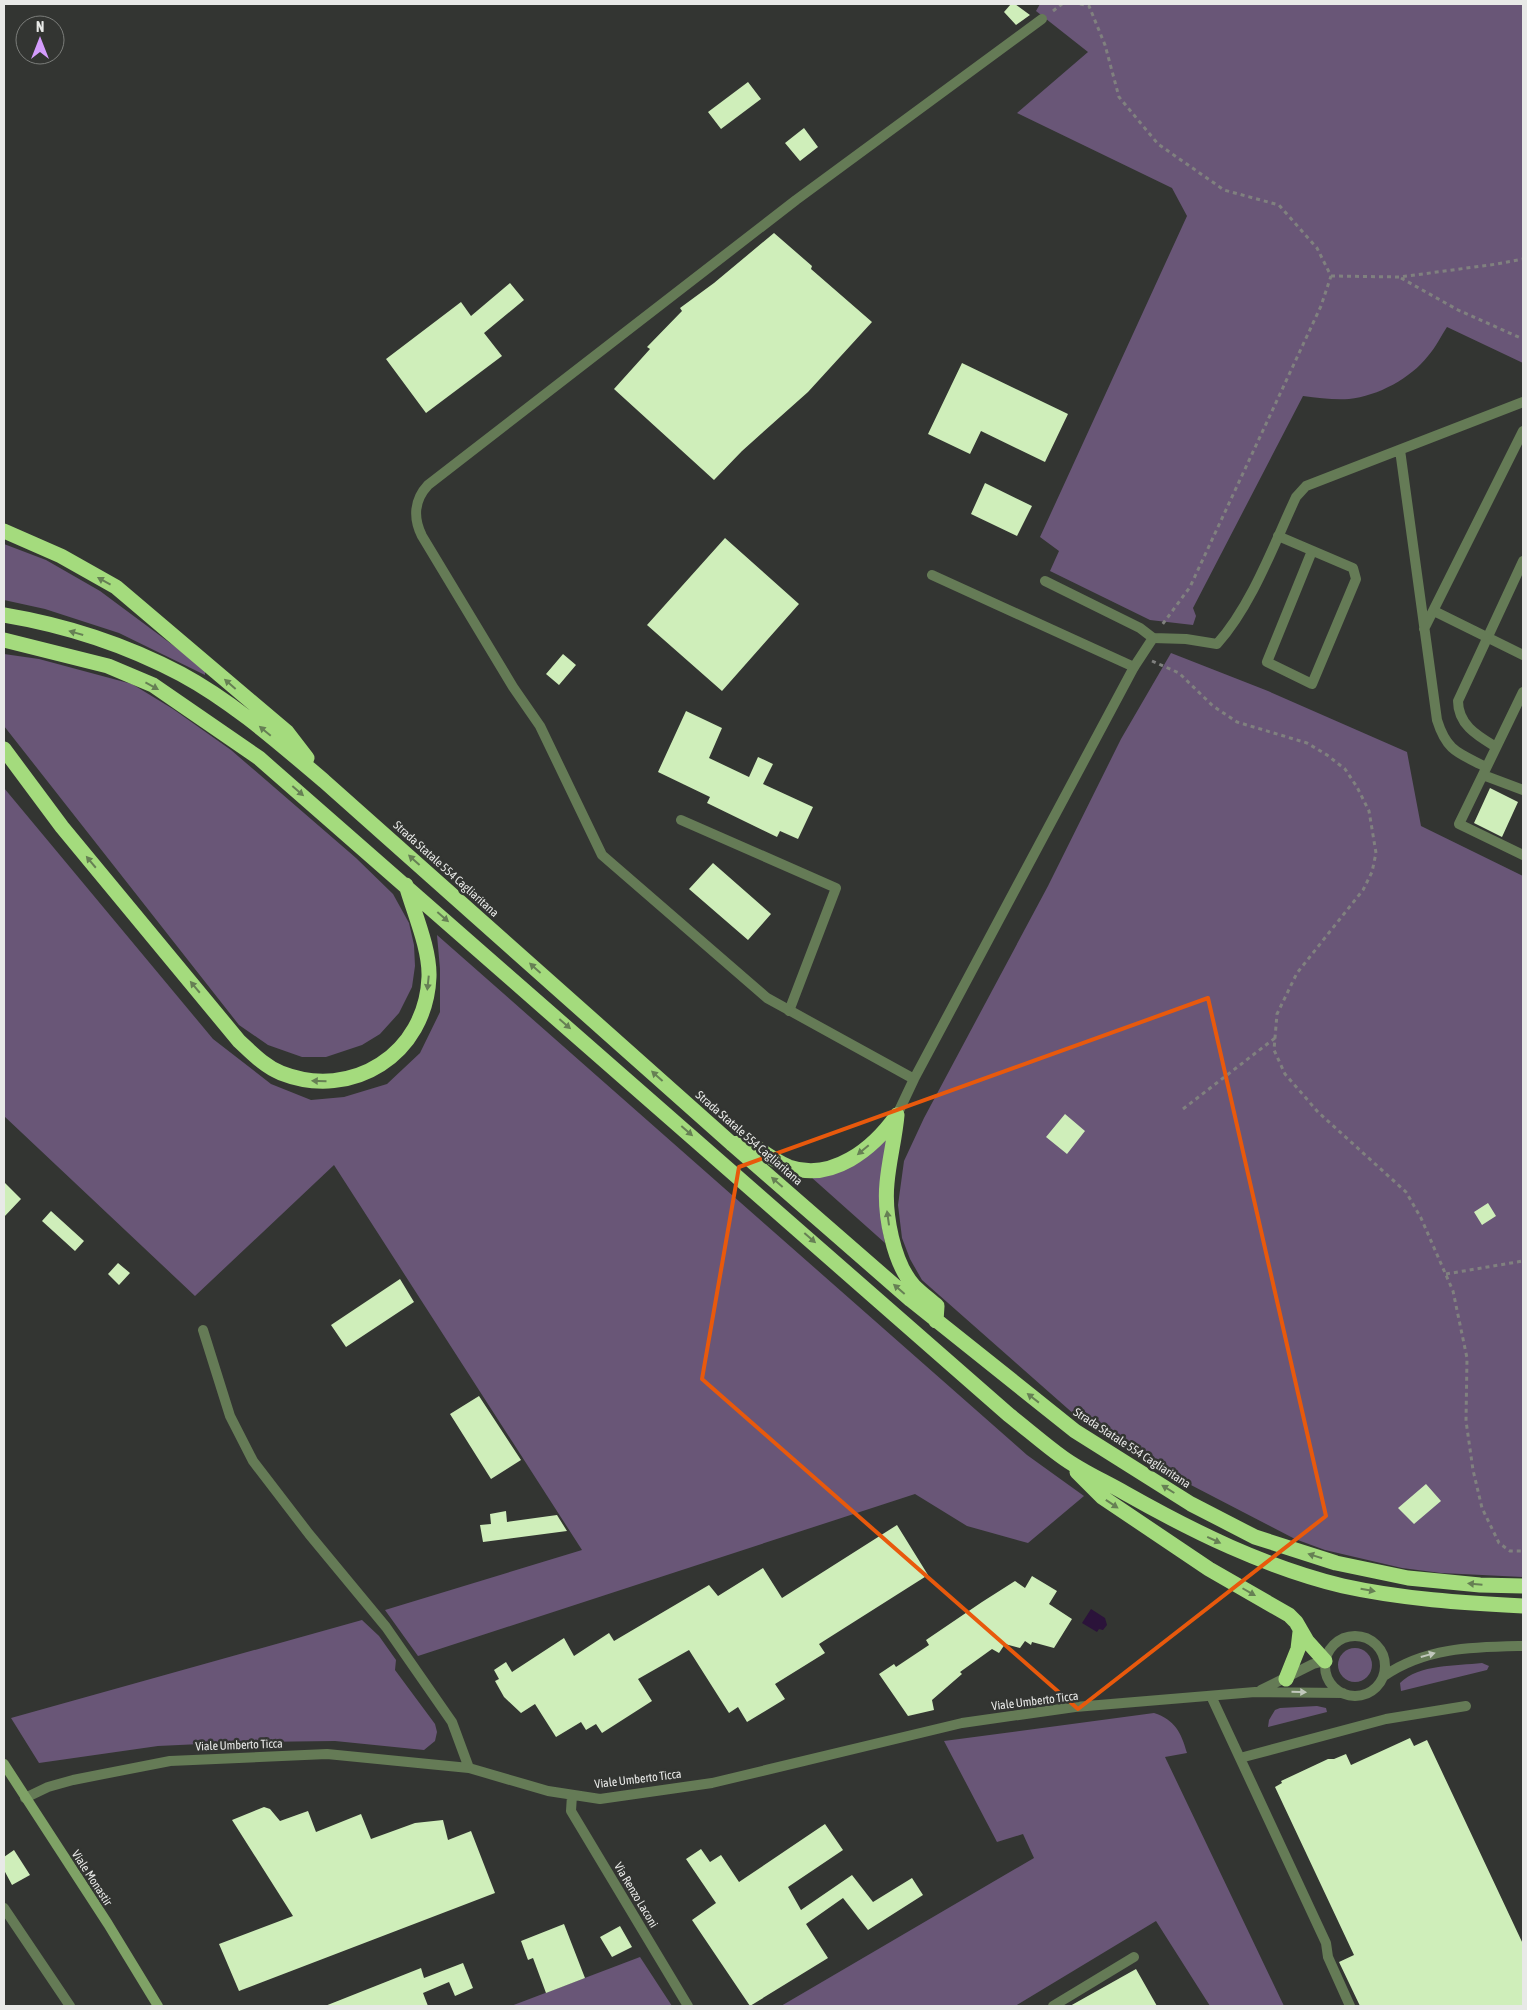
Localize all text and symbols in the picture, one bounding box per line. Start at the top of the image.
north arrow [15,15,65,65]
text: N [36,19,44,35]
one-way arrow [97,577,112,585]
one-way arrow [68,628,83,636]
one-way arrow [224,678,237,689]
one-way arrow [146,681,159,690]
one-way arrow [259,725,271,737]
one-way arrow [291,785,303,797]
street label: Strada Statale 554 Cagliaritana [391,818,501,920]
one-way arrow [407,855,420,866]
one-way arrow [86,856,97,868]
one-way arrow [436,912,449,923]
one-way arrow [529,963,542,974]
one-way arrow [424,976,432,992]
one-way arrow [189,981,200,994]
one-way arrow [558,1019,571,1030]
one-way arrow [651,1070,663,1082]
one-way arrow [311,1077,327,1085]
street label: Strada Statale 554 Cagliaritana [693,1088,805,1188]
one-way arrow [681,1126,694,1137]
one-way arrow [857,1144,870,1155]
one-way arrow [770,1177,783,1188]
one-way arrow [884,1210,892,1226]
one-way arrow [803,1233,816,1244]
one-way arrow [894,1283,906,1295]
one-way arrow [1027,1393,1040,1404]
street label: Strada Statale 554 Cagliaritana [1071,1405,1193,1491]
one-way arrow [1161,1485,1174,1494]
one-way arrow [1105,1499,1119,1509]
one-way arrow [1207,1536,1222,1544]
one-way arrow [1307,1552,1322,1560]
one-way arrow [1466,1580,1482,1588]
one-way arrow [1242,1587,1255,1596]
one-way arrow [1361,1587,1377,1595]
one-way arrow [1420,1651,1435,1659]
one-way arrow [1291,1688,1307,1696]
street label: Viale Umberto Ticca [991,1689,1079,1713]
street label: Viale Umberto Ticca [195,1736,283,1754]
street label: Viale Umberto Ticca [594,1767,682,1791]
street label: Viale Monastir [69,1848,115,1909]
street label: Via Renzo Laconi [611,1860,661,1930]

